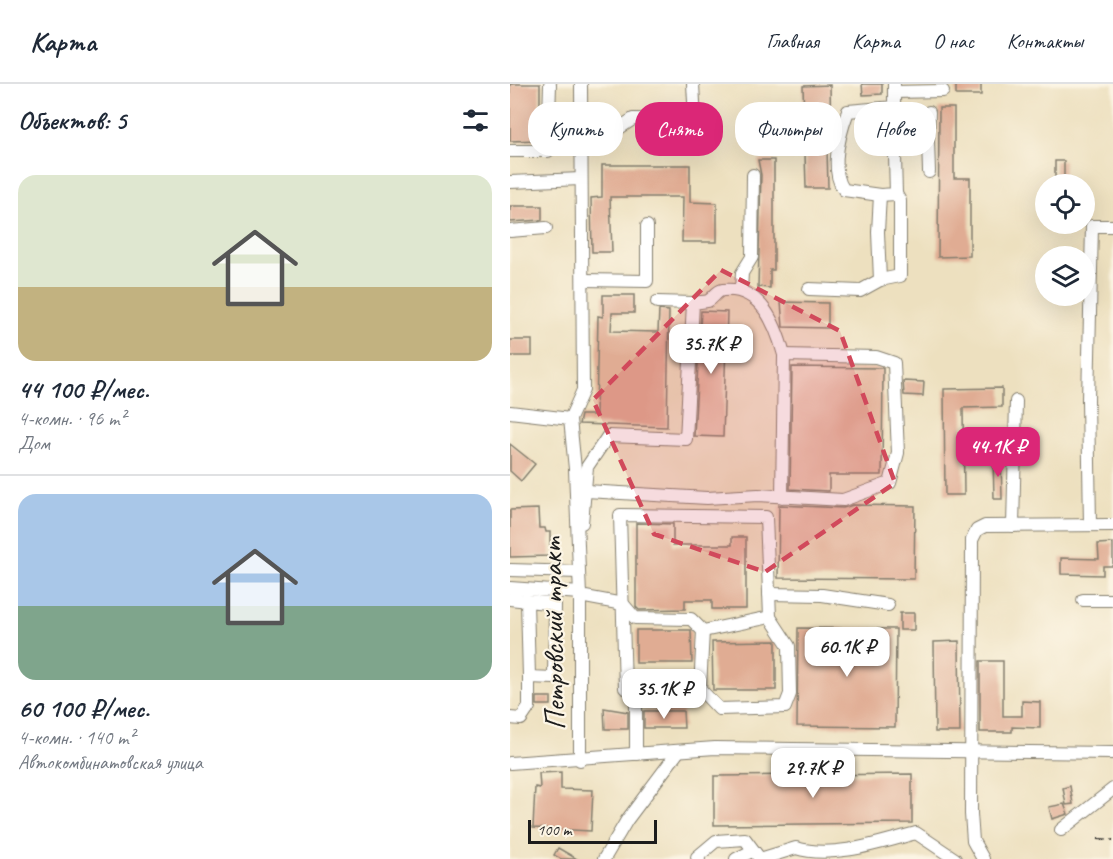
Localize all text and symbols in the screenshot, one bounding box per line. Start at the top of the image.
text: Карта [30,24,97,59]
text: Главная [766,28,819,54]
text: Карта [852,28,900,54]
text: О нас [933,28,974,54]
text: Контакты [1007,28,1083,54]
chip: Купить [528,102,623,156]
chip: Снять [635,102,723,156]
chip: Фильтры [735,102,842,156]
chip: Новое [854,102,936,156]
text: Объектов: 5 [18,104,126,137]
icon: filters [459,104,492,137]
map controls [1035,174,1095,306]
button: locate [1035,174,1095,234]
icon: home [201,214,309,322]
button: layers [1035,246,1095,306]
pin: 35.7K ₽ [656,324,766,375]
text: 35.7K ₽ [683,331,739,356]
text: 44 100 ₽/мес. [18,373,149,406]
text: 4-комн. · 96 m² [18,406,126,431]
pin: 44.1K ₽ [943,427,1053,478]
text: Дом [18,431,50,456]
text: 44.1K ₽ [970,434,1026,459]
icon: home [201,533,309,641]
street label: Петровский тракт [532,535,574,730]
pin: 60.1K ₽ [792,627,902,678]
text: 60.1K ₽ [819,634,875,659]
pin: 35.1K ₽ [609,669,719,720]
text: 35.1K ₽ [636,676,692,701]
text: 60 100 ₽/мес. [18,692,149,725]
text: 4-комн. · 140 m² [18,725,135,750]
pin: 29.7K ₽ [758,748,868,799]
text: Автокомбинатовская улица [18,750,202,775]
text: 29.7K ₽ [785,755,841,780]
scale bar [528,817,657,844]
text: 100 m [537,820,571,840]

